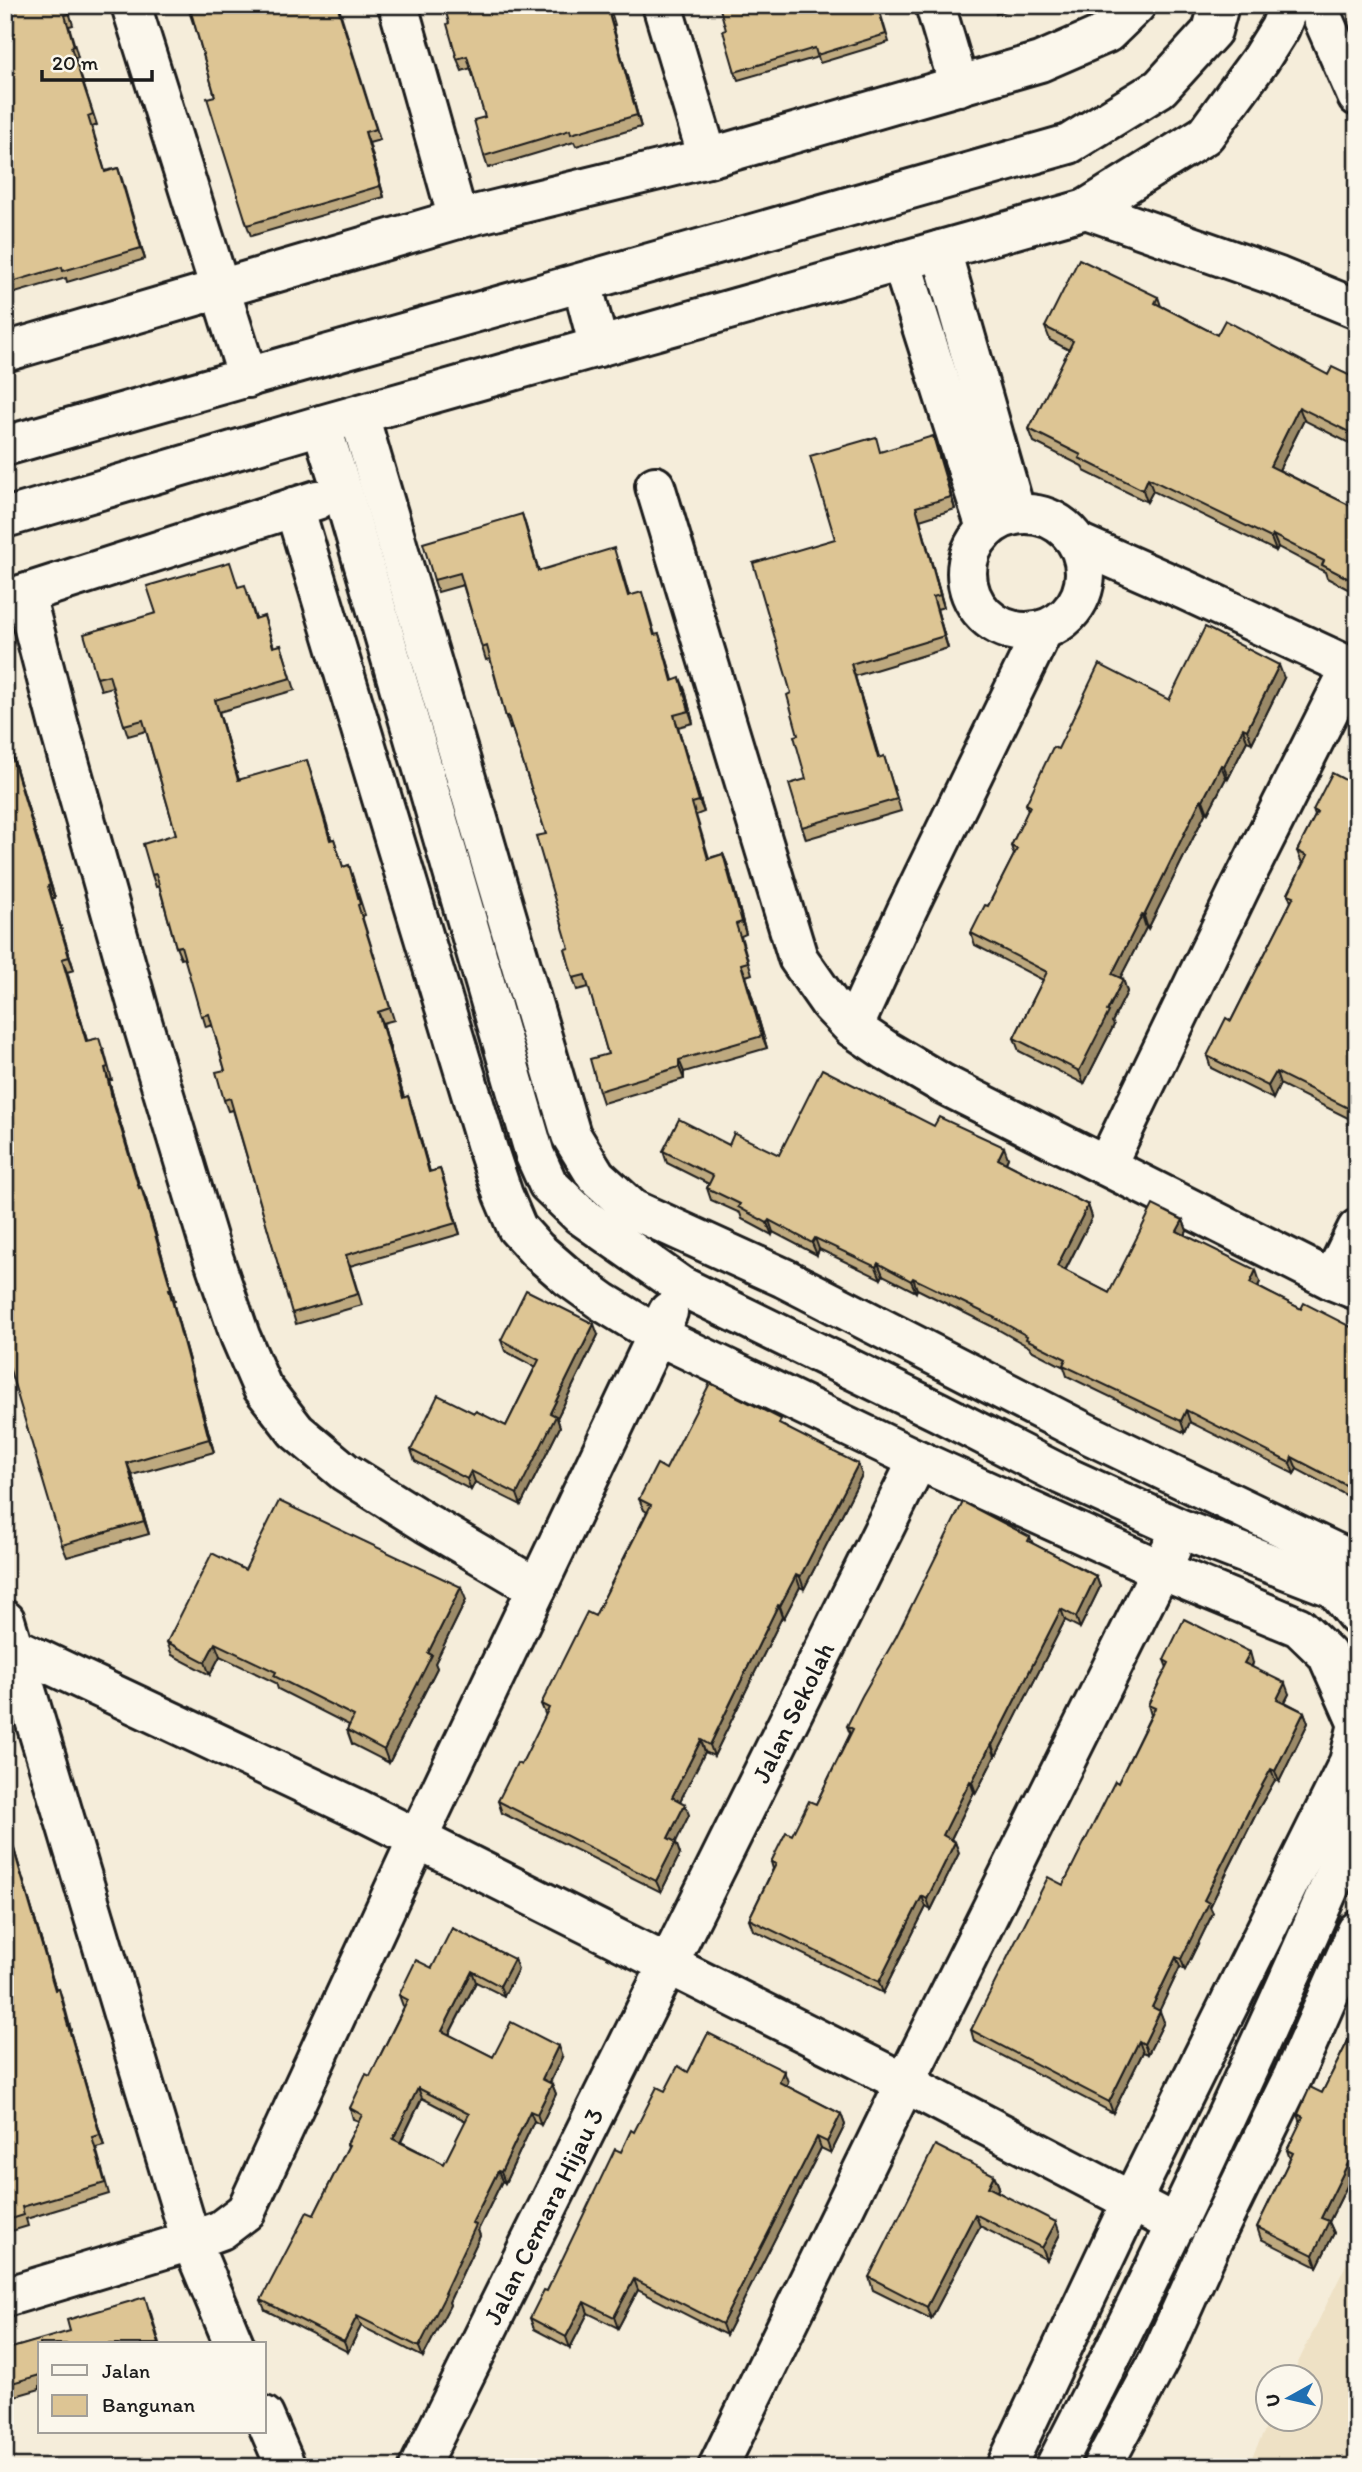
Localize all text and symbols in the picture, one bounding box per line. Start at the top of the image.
scale bar [42,38,152,82]
text: 20 m [52,50,99,75]
street label: Jalan Sekolah [745,1637,841,1788]
street label: Jalan Cemara Hijau 3 [476,2102,611,2330]
legend [38,2342,266,2434]
text: Jalan [102,2358,150,2383]
north arrow [1254,2364,1324,2434]
text: Bangunan [102,2392,195,2417]
text: U [1260,2392,1285,2408]

